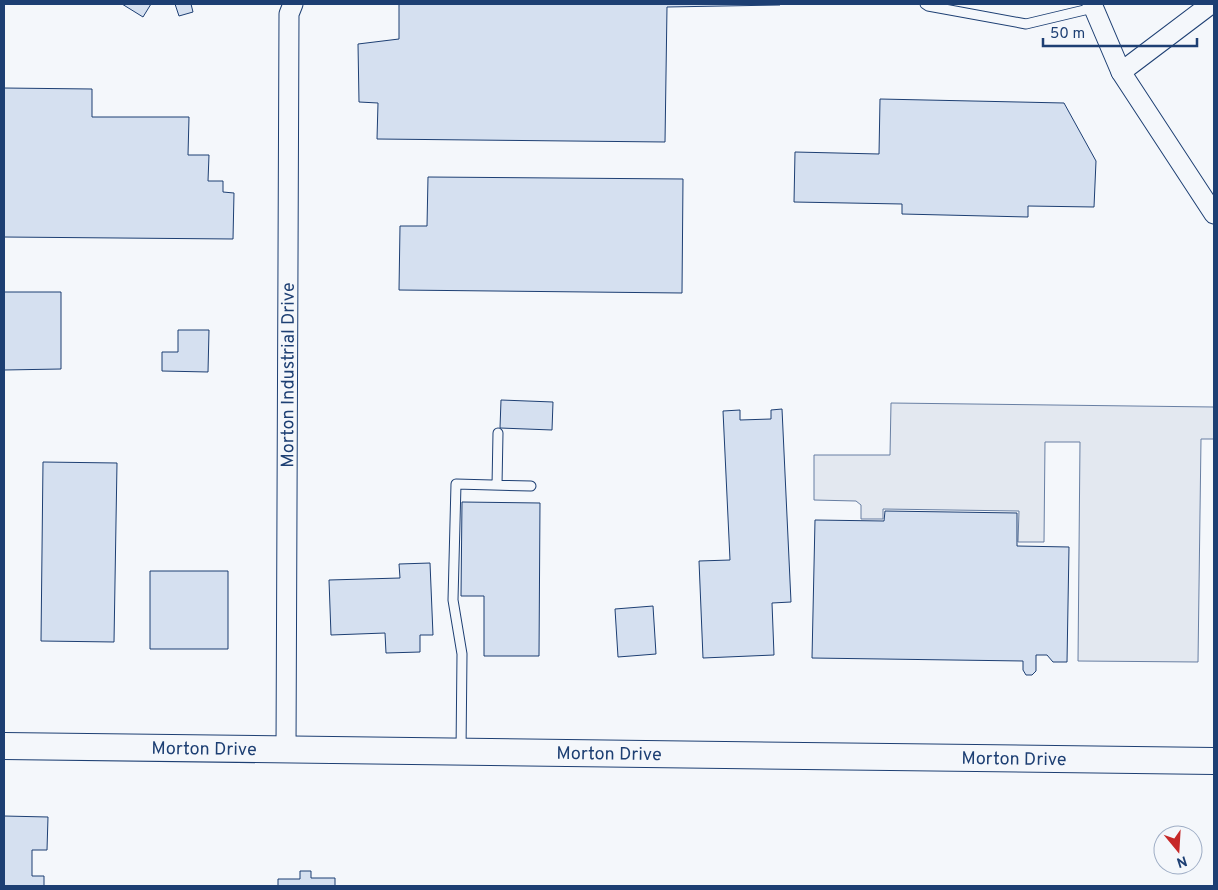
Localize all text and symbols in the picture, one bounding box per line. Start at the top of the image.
scale bar [1043,15,1197,47]
text: 50 m [1050,25,1085,44]
street label: Morton Industrial Drive [277,282,301,468]
street label: Morton Drive [151,738,257,762]
street label: Morton Drive [556,743,662,767]
street label: Morton Drive [961,748,1067,772]
north arrow [1153,825,1203,875]
text: N [1174,851,1189,871]

